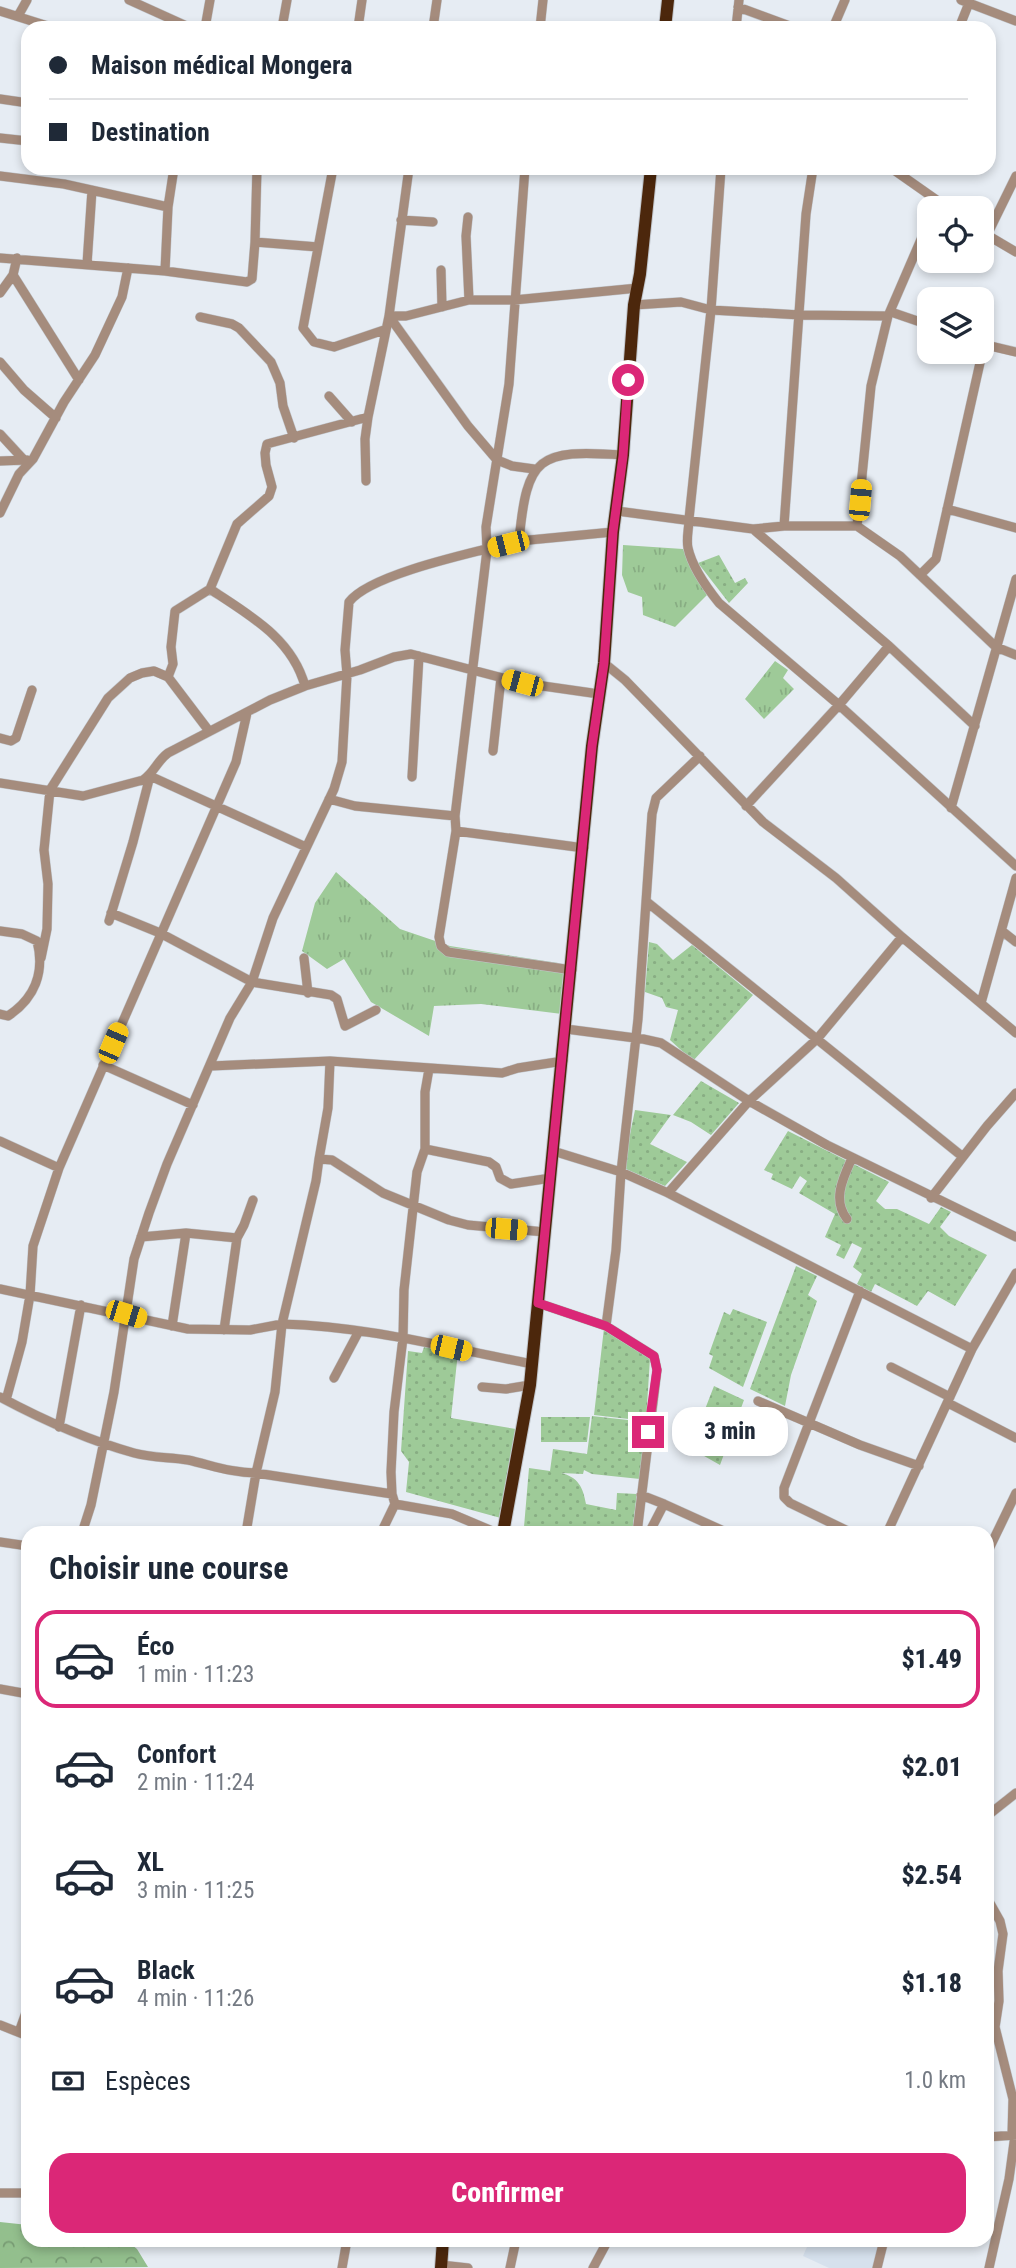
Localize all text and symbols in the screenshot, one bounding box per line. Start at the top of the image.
text: Maison médical Mongera [91,50,352,80]
text: Destination [91,117,210,147]
map controls [917,196,994,364]
button: locate [917,196,994,273]
button: layers [917,287,994,364]
route start [612,364,644,396]
car [848,478,873,522]
car [486,529,531,559]
car [499,667,546,699]
car [96,1020,131,1066]
car [485,1217,528,1241]
car [103,1298,150,1330]
car [429,1333,474,1363]
callout: 3 min [672,1408,788,1456]
route end [632,1416,664,1448]
text: 3 min [704,1418,756,1445]
text: Choisir une course [49,1549,289,1587]
icon: car [53,1628,116,1691]
text: Éco [137,1631,174,1661]
text: $1.49 [901,1644,962,1674]
text: 1 min · 11:23 [137,1661,254,1688]
icon: car [53,1736,116,1799]
text: Confort [137,1739,216,1769]
text: $2.01 [901,1752,962,1782]
text: 2 min · 11:24 [137,1769,254,1796]
icon: car [53,1844,116,1907]
text: XL [137,1847,164,1877]
text: $2.54 [901,1860,962,1890]
text: 3 min · 11:25 [137,1877,254,1904]
icon: car [53,1952,116,2015]
text: Black [137,1955,195,1985]
text: $1.18 [901,1968,962,1998]
text: 4 min · 11:26 [137,1985,254,2012]
icon: cash [49,2062,87,2100]
text: Espèces [105,2066,191,2096]
text: 1.0 km [904,2067,966,2094]
button: Confirmer [49,2153,966,2233]

